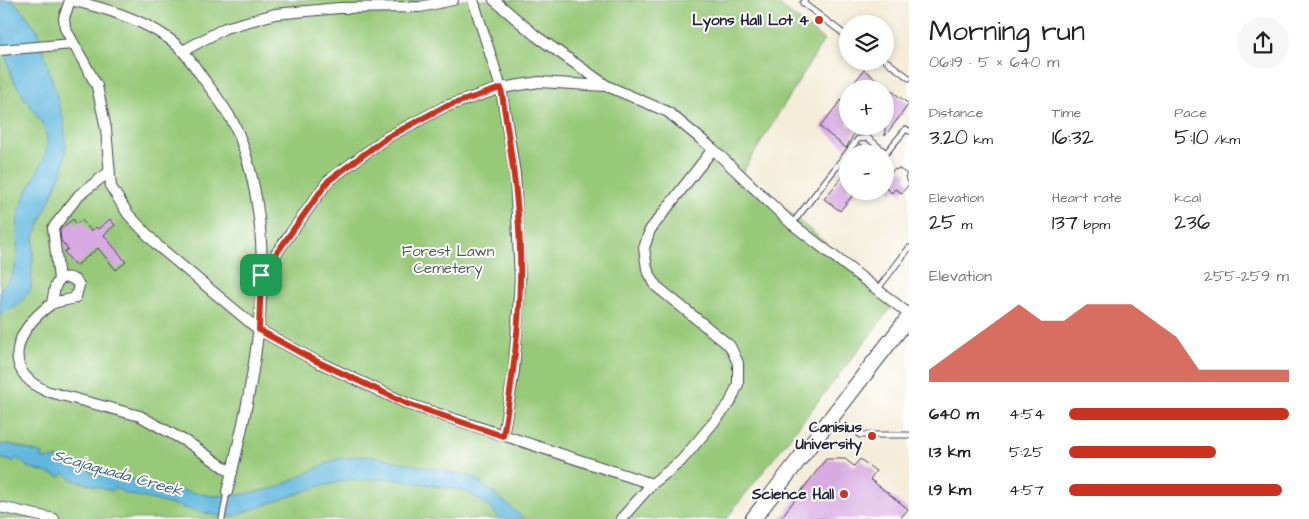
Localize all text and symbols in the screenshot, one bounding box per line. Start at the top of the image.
place label: Lyons Hall Lot 4 [692,10,810,32]
text: Morning run [929,12,1085,51]
marker: Lyons Hall Lot 4 [813,14,825,26]
map controls [839,15,894,200]
button: layers [839,15,894,70]
button: share [1237,17,1289,69]
text: 06:19 · 5 × 640 m [929,51,1060,73]
button: + [839,80,894,135]
text: Distance [929,103,983,123]
text: Time [1052,103,1081,123]
text: Pace [1174,103,1207,123]
text: 3.20 [929,123,968,152]
text: 16:32 [1052,123,1094,152]
text: 5:10 [1174,123,1209,152]
text: km [968,130,993,150]
text: /km [1209,130,1240,150]
button: − [839,145,894,200]
text: Elevation [929,188,984,208]
text: Heart rate [1052,188,1122,208]
text: kcal [1174,188,1201,208]
text: 25 [929,208,956,237]
text: 137 [1052,208,1078,237]
text: 236 [1174,208,1210,237]
text: m [956,215,972,235]
text: bpm [1078,215,1110,235]
park label: Forest Lawn Cemetery [402,241,495,280]
pin [240,254,282,296]
icon: arrive [247,261,275,289]
text: Elevation [929,265,992,287]
text: 255–259 m [1204,265,1289,287]
text: 640 m [929,403,979,425]
text: 4:54 [1009,403,1045,425]
place label: Canisius University [796,417,863,456]
marker: Canisius University [866,430,878,442]
text: 1.3 km [929,441,970,463]
text: 5:25 [1009,441,1043,463]
water label: Scajaquada Creek [50,444,186,502]
text: 1.9 km [929,479,971,501]
text: 4:57 [1009,479,1044,501]
place label: Science Hall [751,484,835,505]
marker: Science Hall [838,488,850,500]

